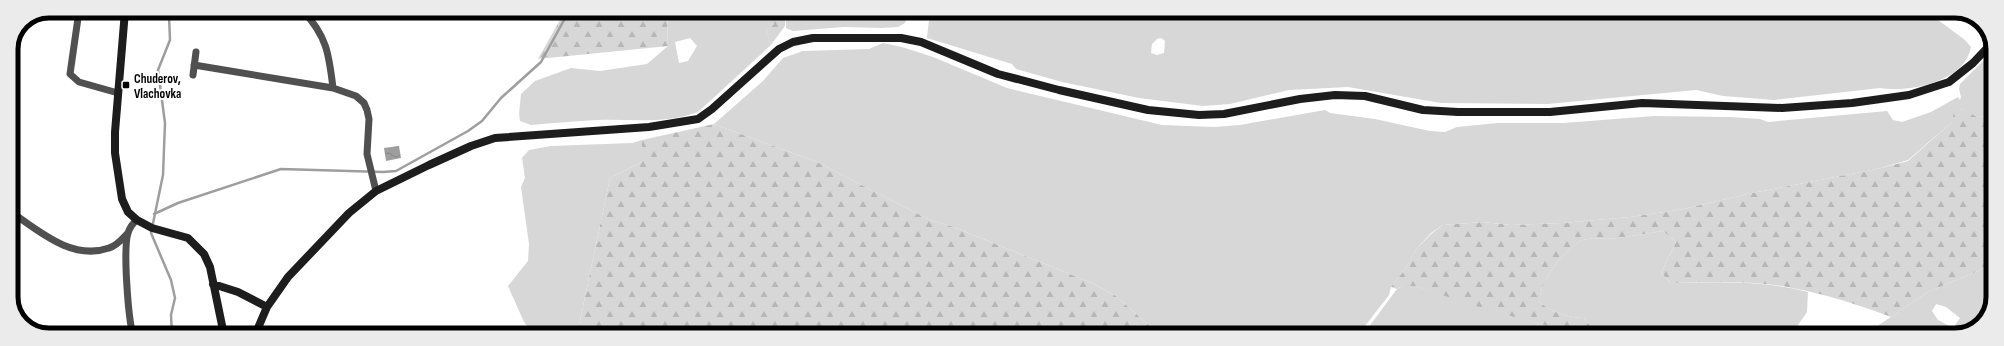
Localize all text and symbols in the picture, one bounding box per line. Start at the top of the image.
place label: Chuderov, Vlachovka [134,71,181,102]
marker: Chuderov, Vlachovka [121,80,131,90]

